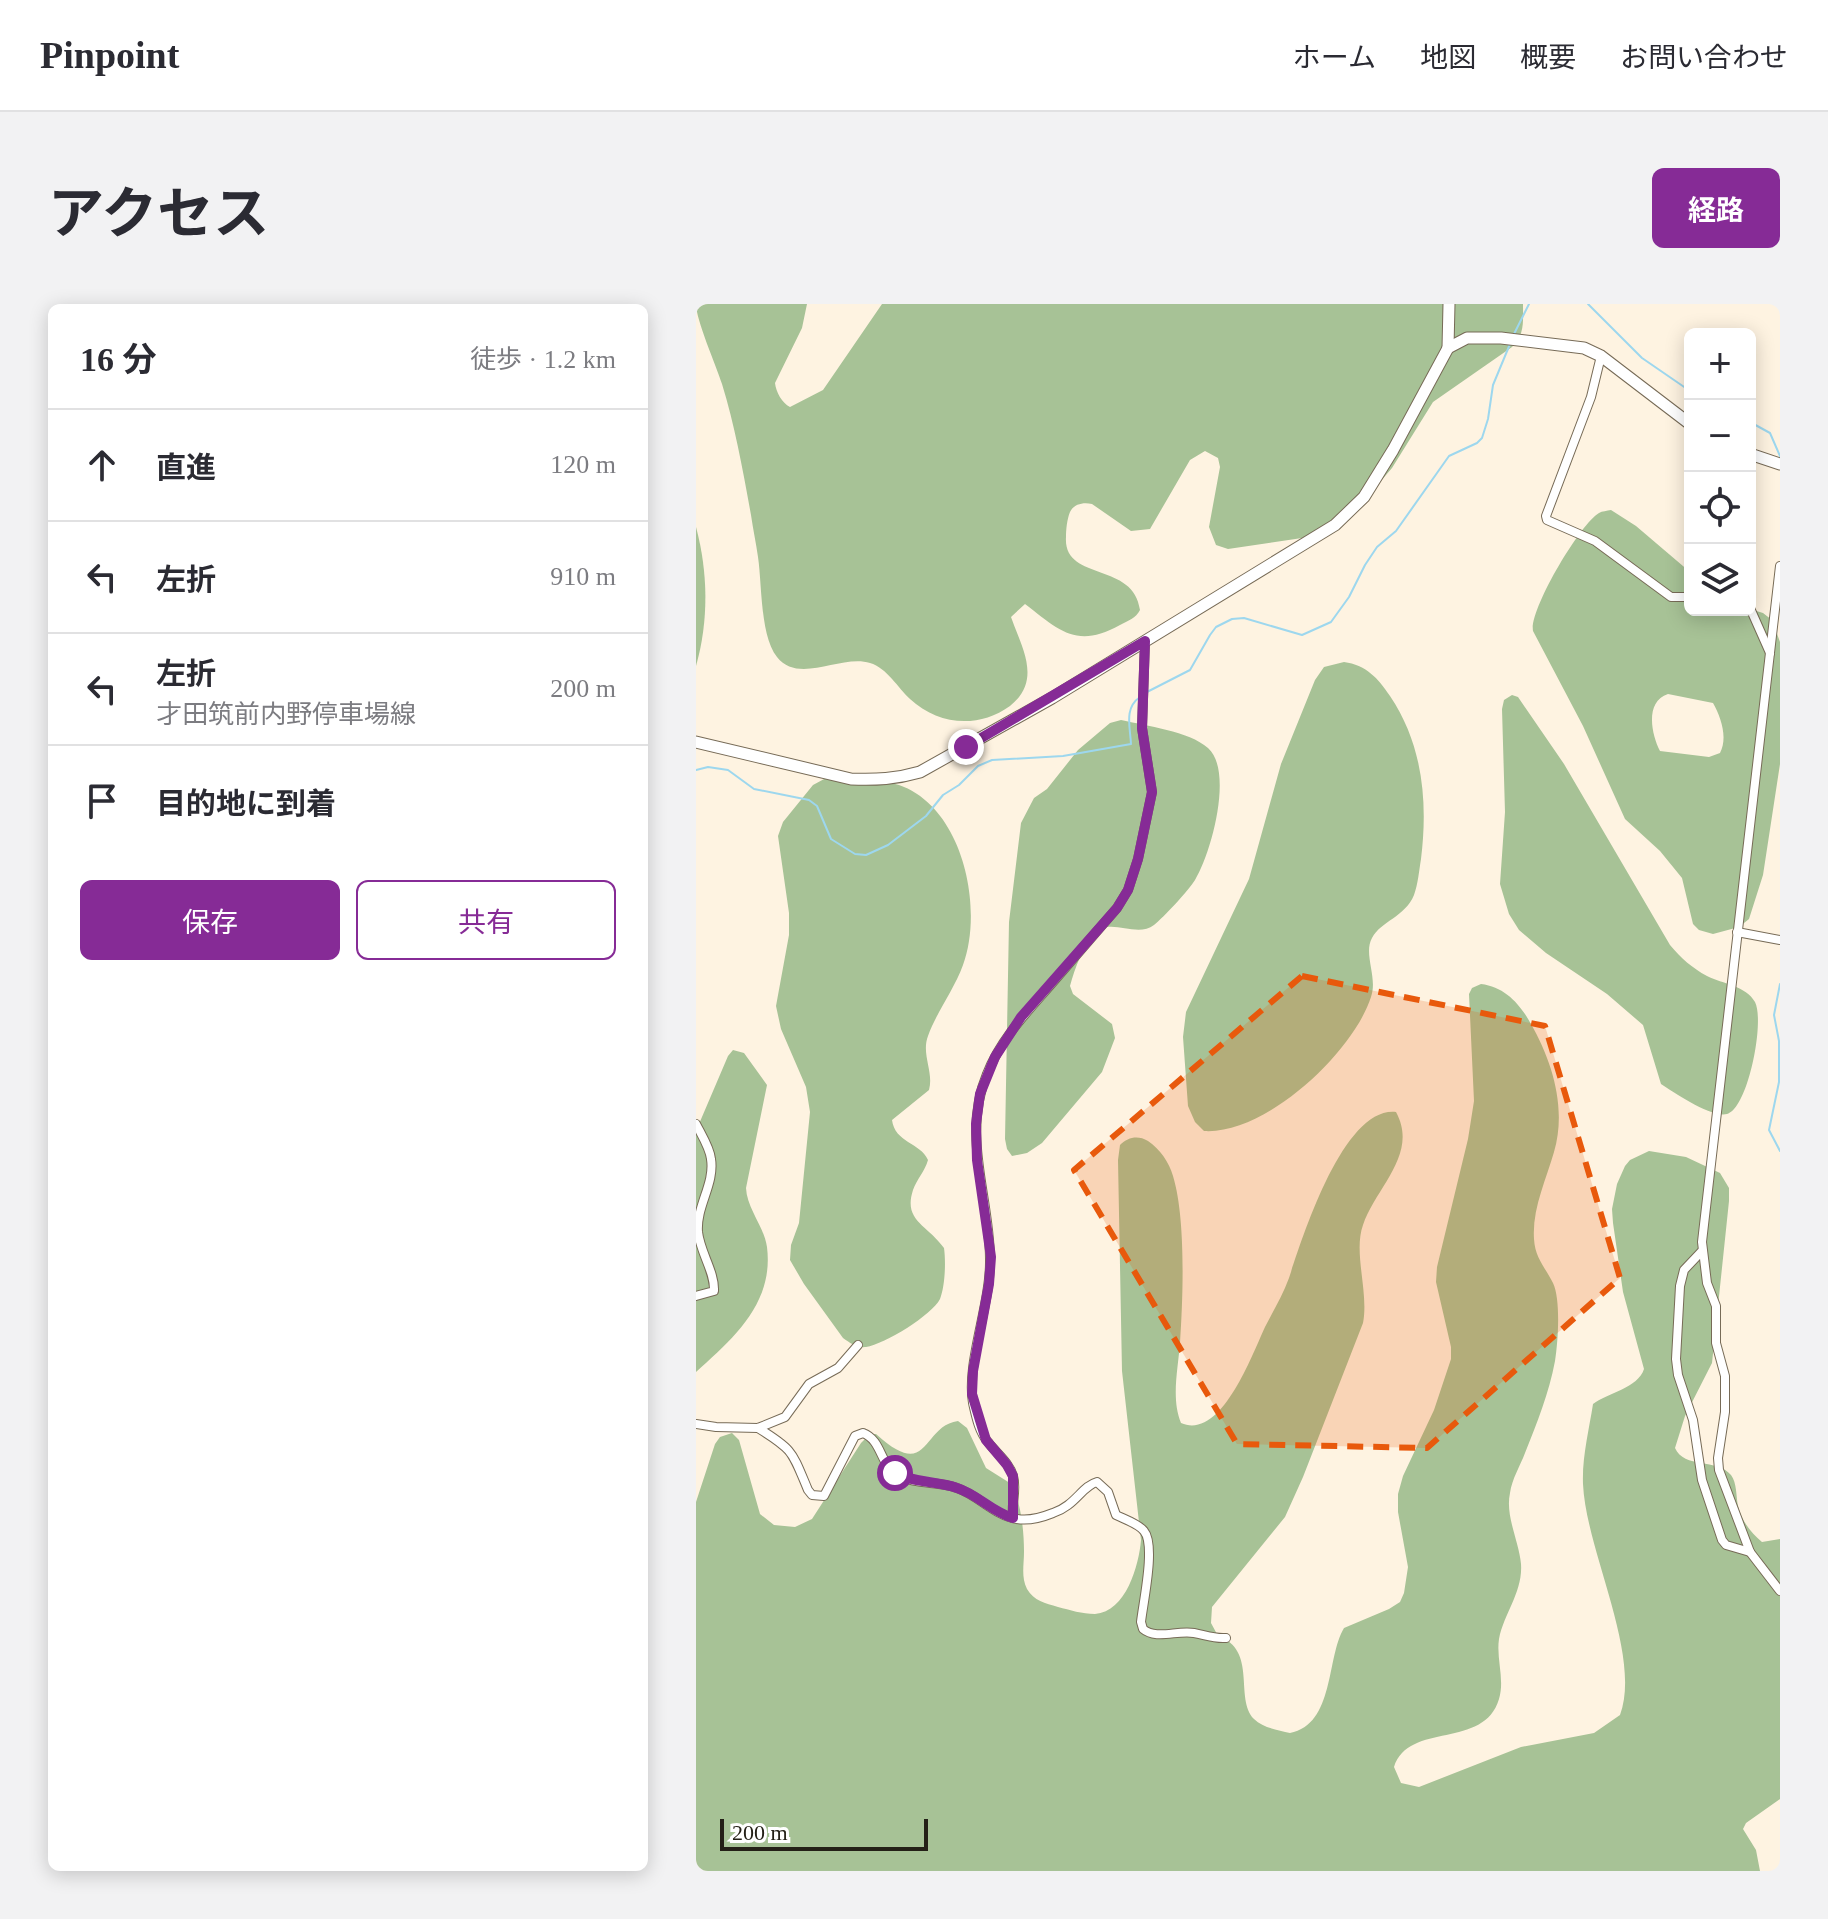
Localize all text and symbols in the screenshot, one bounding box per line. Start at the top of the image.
text: Pinpoint [40,34,179,76]
text: ホーム [1293,42,1376,73]
text: 地図 [1420,42,1476,73]
text: 概要 [1520,42,1576,73]
text: お問い合わせ [1620,42,1788,73]
button: 経路 [1652,168,1780,248]
text: アクセス [48,183,269,245]
map controls [1684,328,1756,616]
button: + [1684,328,1756,400]
text: 16 分 [80,341,157,378]
text: 徒歩 · 1.2 km [470,345,616,374]
button: − [1684,400,1756,472]
icon: ahead [80,443,124,487]
text: 120 m [550,450,616,479]
text: 直進 [156,451,216,484]
button: locate [1684,472,1756,544]
button: layers [1684,544,1756,616]
icon: left [80,555,124,599]
text: 910 m [550,562,616,591]
text: 左折 [156,563,216,596]
text: 左折 [156,657,216,690]
icon: left [80,667,124,711]
text: 200 m [550,674,616,703]
text: 才田筑前内野停車場線 [156,700,416,729]
route end [948,729,984,765]
icon: arrive [80,779,124,823]
text: 目的地に到着 [156,787,336,820]
button: 保存 [80,880,340,960]
button: 共有 [356,880,616,960]
route start [877,1455,913,1491]
scale bar [720,1815,928,1851]
text: 200 m [732,1820,788,1845]

